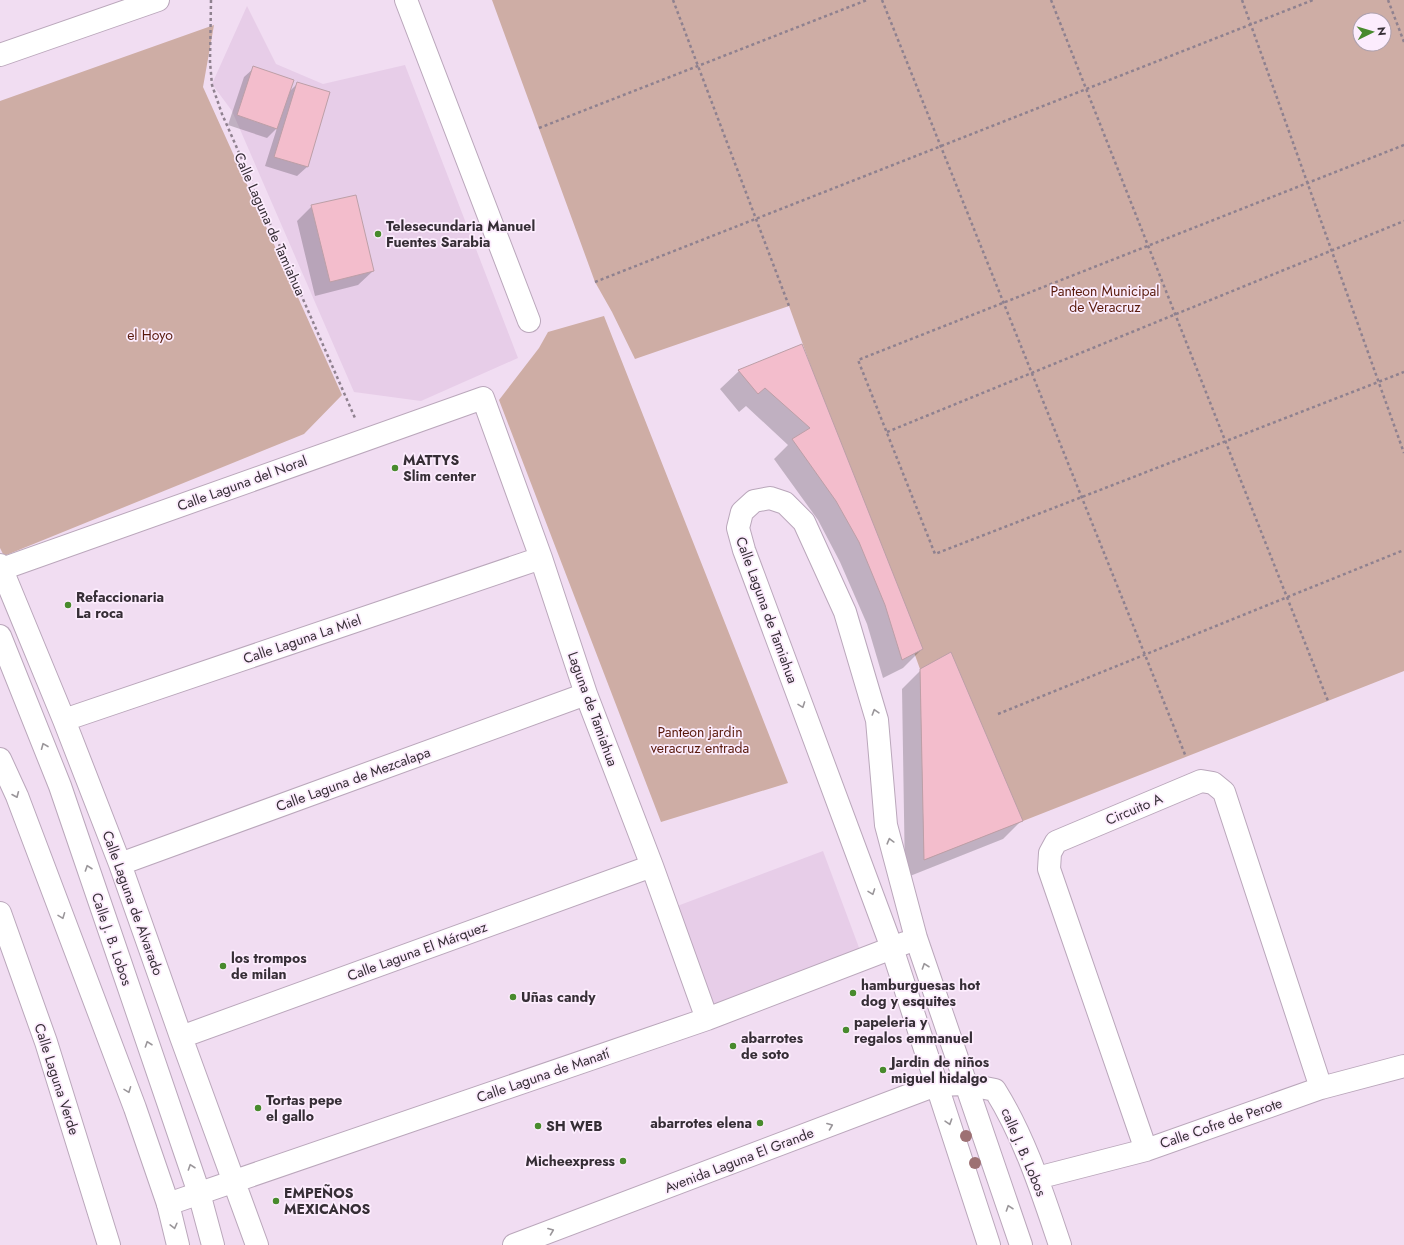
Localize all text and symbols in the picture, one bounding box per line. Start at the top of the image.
north arrow [1352,12,1392,52]
text: N [1374,26,1390,36]
street label: Calle Laguna de Tamiahua [229,149,311,299]
place label: Telesecundaria Manuel Fuentes Sarabia [386,216,535,252]
marker: Telesecundaria Manuel Fuentes Sarabia [373,229,383,239]
park label: Panteon Municipal de Veracruz [1050,281,1160,317]
park label: el Hoyo [127,325,173,345]
street label: Calle Laguna del Noral [174,450,310,516]
place label: MATTYS Slim center [403,450,477,486]
marker: MATTYS Slim center [390,463,400,473]
street label: Calle Laguna de Tamiahua [731,534,803,686]
place label: Refaccionaria La roca [76,587,164,623]
marker: Refaccionaria La roca [63,600,73,610]
street label: Calle Laguna La Miel [240,609,364,669]
street label: Laguna de Tamiahua [563,649,623,769]
one-way arrow [797,701,805,708]
one-way arrow [871,709,880,716]
park label: Panteon jardin veracruz entrada [651,722,749,758]
street label: Calle Laguna de Mezcalapa [273,742,433,816]
one-way arrow [40,743,48,750]
street label: Circuito A [1102,788,1166,830]
one-way arrow [11,791,19,798]
street label: Calle Laguna de Alvarado [97,828,169,979]
one-way arrow [887,838,895,844]
one-way arrow [84,865,93,872]
one-way arrow [867,889,875,896]
street label: Calle J. B. Lobos [87,890,137,989]
one-way arrow [57,913,65,920]
street label: Calle Laguna El Márquez [344,916,490,986]
place label: los trompos de milan [231,948,307,984]
marker: los trompos de milan [218,961,228,971]
one-way arrow [922,963,930,970]
place label: hamburguesas hot dog y esquites [861,975,981,1011]
place label: Uñas candy [521,987,596,1007]
marker: hamburguesas hot dog y esquites [848,988,858,998]
marker: Uñas candy [508,992,518,1002]
place label: papeleria y regalos emmanuel [854,1012,973,1048]
street label: Calle Laguna Verde [30,1021,84,1137]
marker: papeleria y regalos emmanuel [841,1025,851,1035]
place label: abarrotes de soto [741,1028,804,1064]
one-way arrow [145,1041,153,1048]
marker: abarrotes de soto [728,1041,738,1051]
street label: Calle Laguna de Manatí [474,1042,613,1107]
place label: Jardin de niños miguel hidalgo [888,1052,990,1088]
marker: Jardin de niños miguel hidalgo [878,1065,888,1075]
one-way arrow [123,1086,131,1093]
place label: Tortas pepe el gallo [266,1090,342,1126]
street label: Calle Cofre de Perote [1157,1093,1285,1153]
marker: Tortas pepe el gallo [253,1103,263,1113]
street label: calle J. B. Lobos [996,1105,1052,1200]
place label: abarrotes elena [650,1113,752,1133]
place label: SH WEB [546,1116,603,1136]
marker: abarrotes elena [755,1118,765,1128]
one-way arrow [944,1119,952,1126]
marker: SH WEB [533,1121,543,1131]
street label: Avenida Laguna El Grande [662,1122,816,1198]
one-way arrow [826,1122,833,1130]
place label: Micheexpress [526,1151,616,1171]
marker: Micheexpress [618,1156,628,1166]
one-way arrow [187,1164,195,1171]
place label: EMPEÑOS MEXICANOS [284,1183,371,1219]
marker: EMPEÑOS MEXICANOS [271,1196,281,1206]
one-way arrow [1005,1205,1013,1212]
one-way arrow [169,1223,177,1230]
one-way arrow [547,1228,554,1236]

